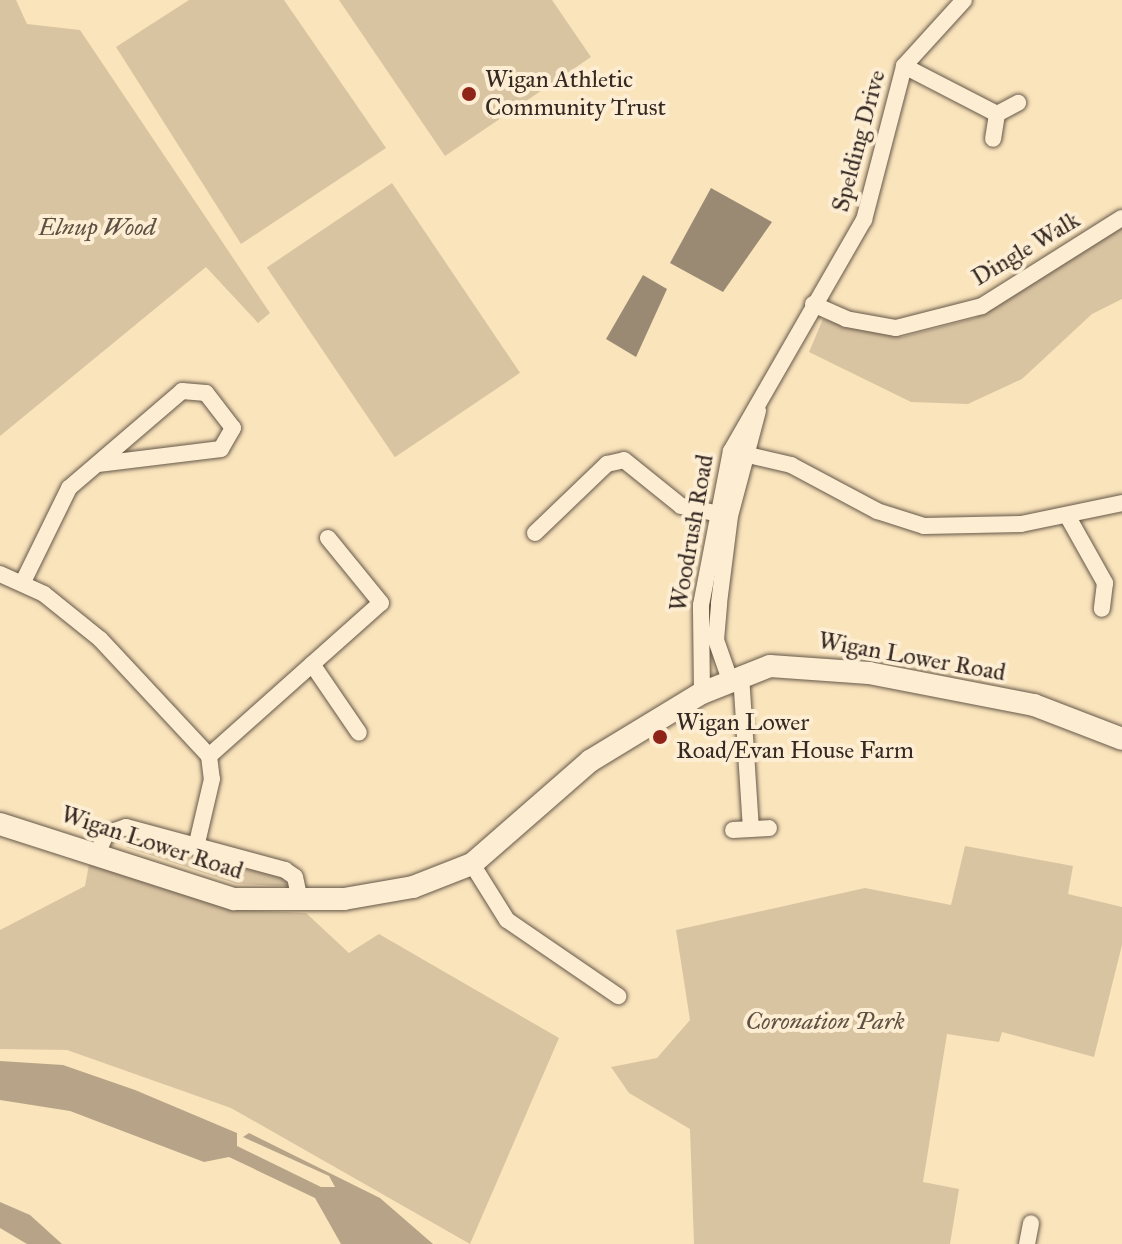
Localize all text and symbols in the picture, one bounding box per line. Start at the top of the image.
place label: Wigan Athletic Community Trust [485,66,666,122]
street label: Spelding Drive [826,67,892,215]
marker: Wigan Athletic Community Trust [460,85,478,103]
street label: Dingle Walk [967,206,1085,292]
park label: Elnup Wood [38,214,156,242]
street label: Woodrush Road [664,452,720,614]
street label: Wigan Lower Road [816,626,1008,688]
place label: Wigan Lower Road/Evan House Farm [676,709,914,765]
marker: Wigan Lower Road/Evan House Farm [651,728,669,746]
street label: Wigan Lower Road [57,800,247,886]
park label: Coronation Park [745,1008,905,1036]

